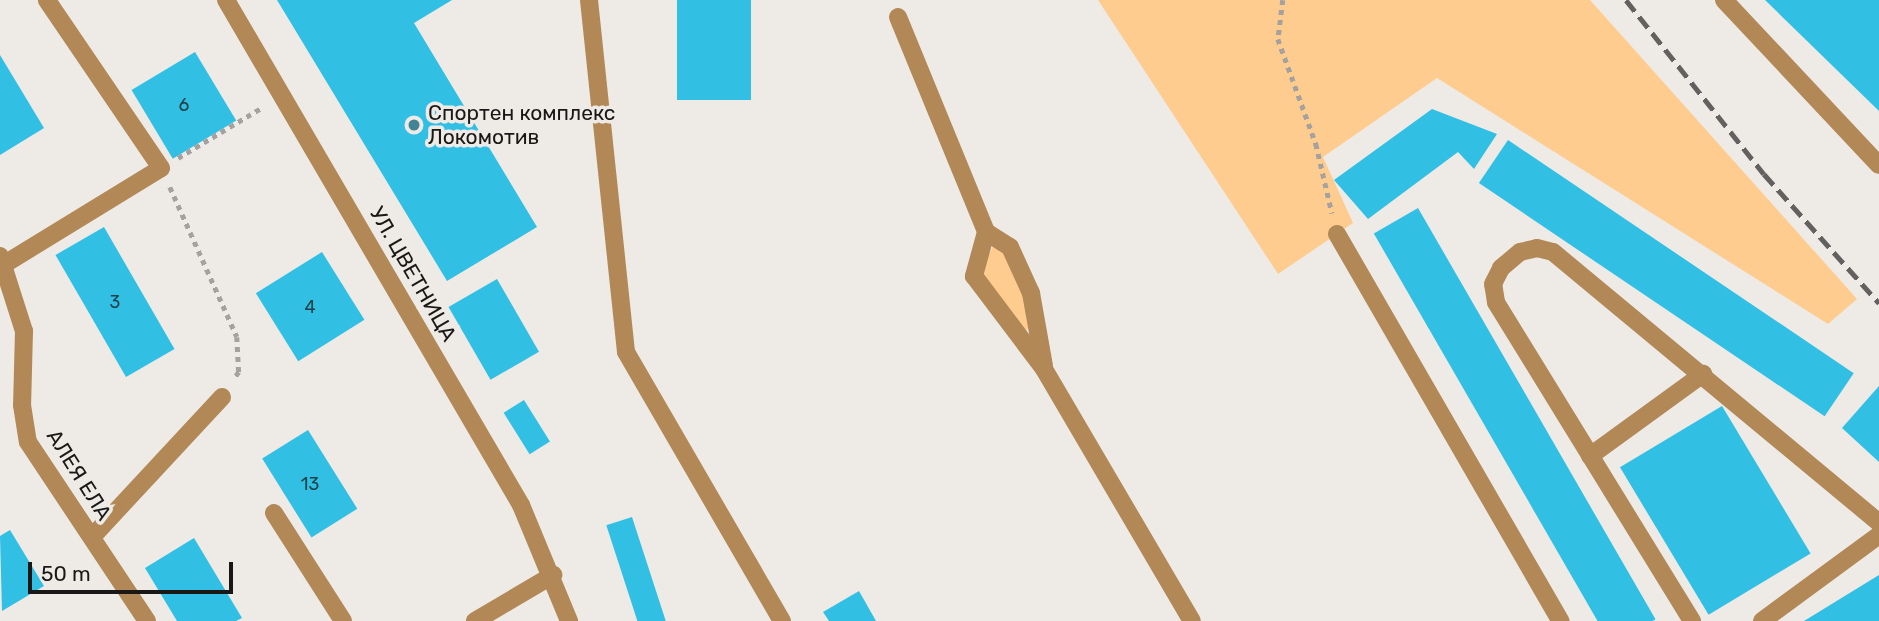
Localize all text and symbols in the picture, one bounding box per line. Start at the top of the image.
house number: 6 [179,94,189,116]
place label: Спортен комплекс Локомотив [428,100,615,150]
marker: Спортен комплекс Локомотив [406,117,422,133]
street label: УЛ. ЦВЕТНИЦА [364,202,462,346]
house number: 3 [110,291,120,313]
house number: 4 [304,296,316,318]
street label: АЛЕЯ ЕЛА [41,425,117,525]
house number: 13 [301,473,319,495]
scale bar [32,548,236,592]
text: 50 m [41,561,91,586]

